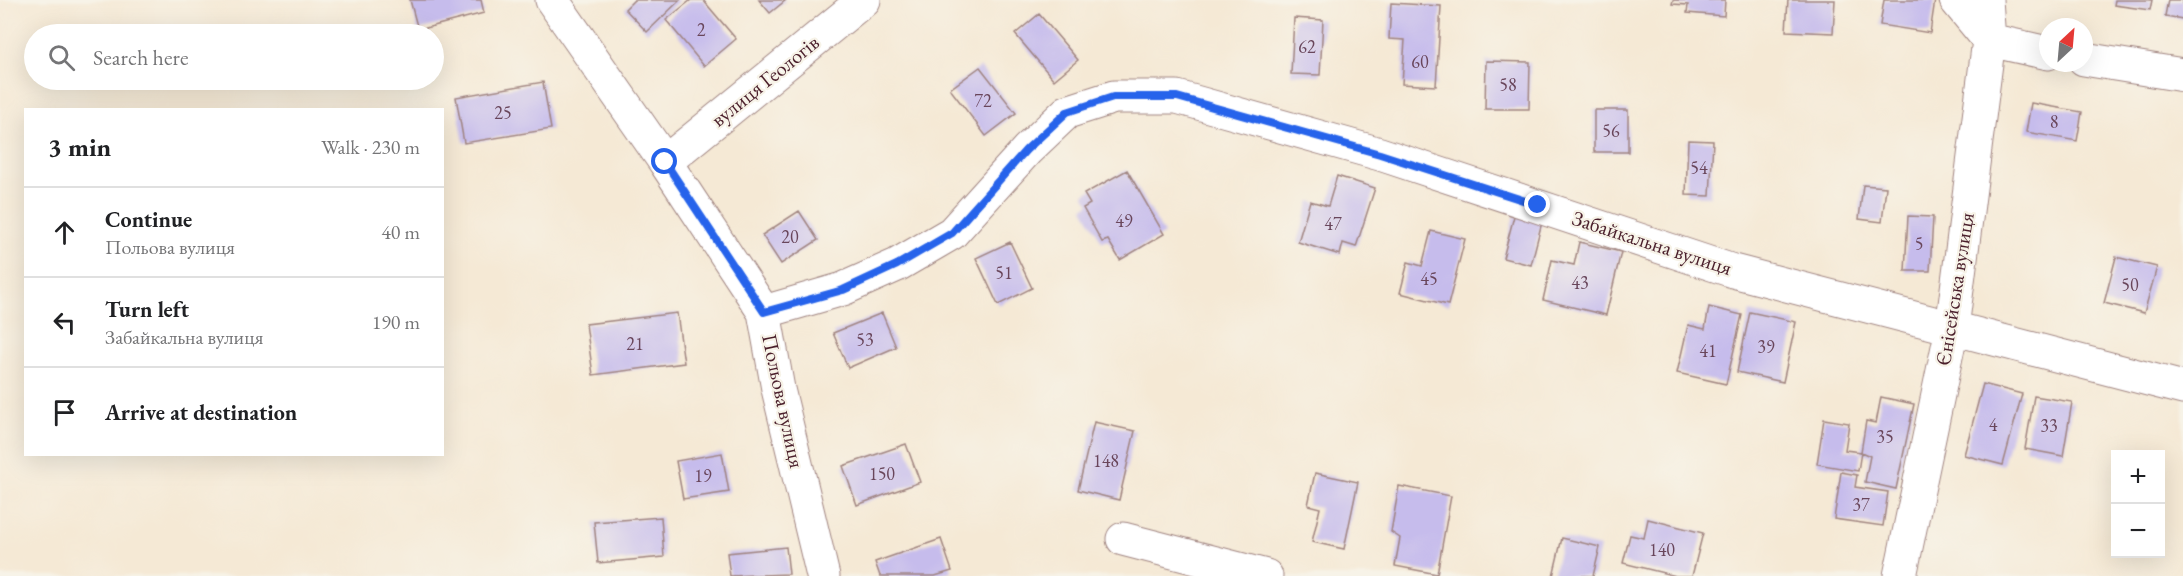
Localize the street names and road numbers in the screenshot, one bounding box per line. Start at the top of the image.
street label: вулиця Геологів [705,29,824,133]
street label: Забайкальна вулиця [1569,204,1735,281]
street label: Єнісейська вулиця [1929,210,1980,367]
street label: Польова вулиця [756,331,811,470]

